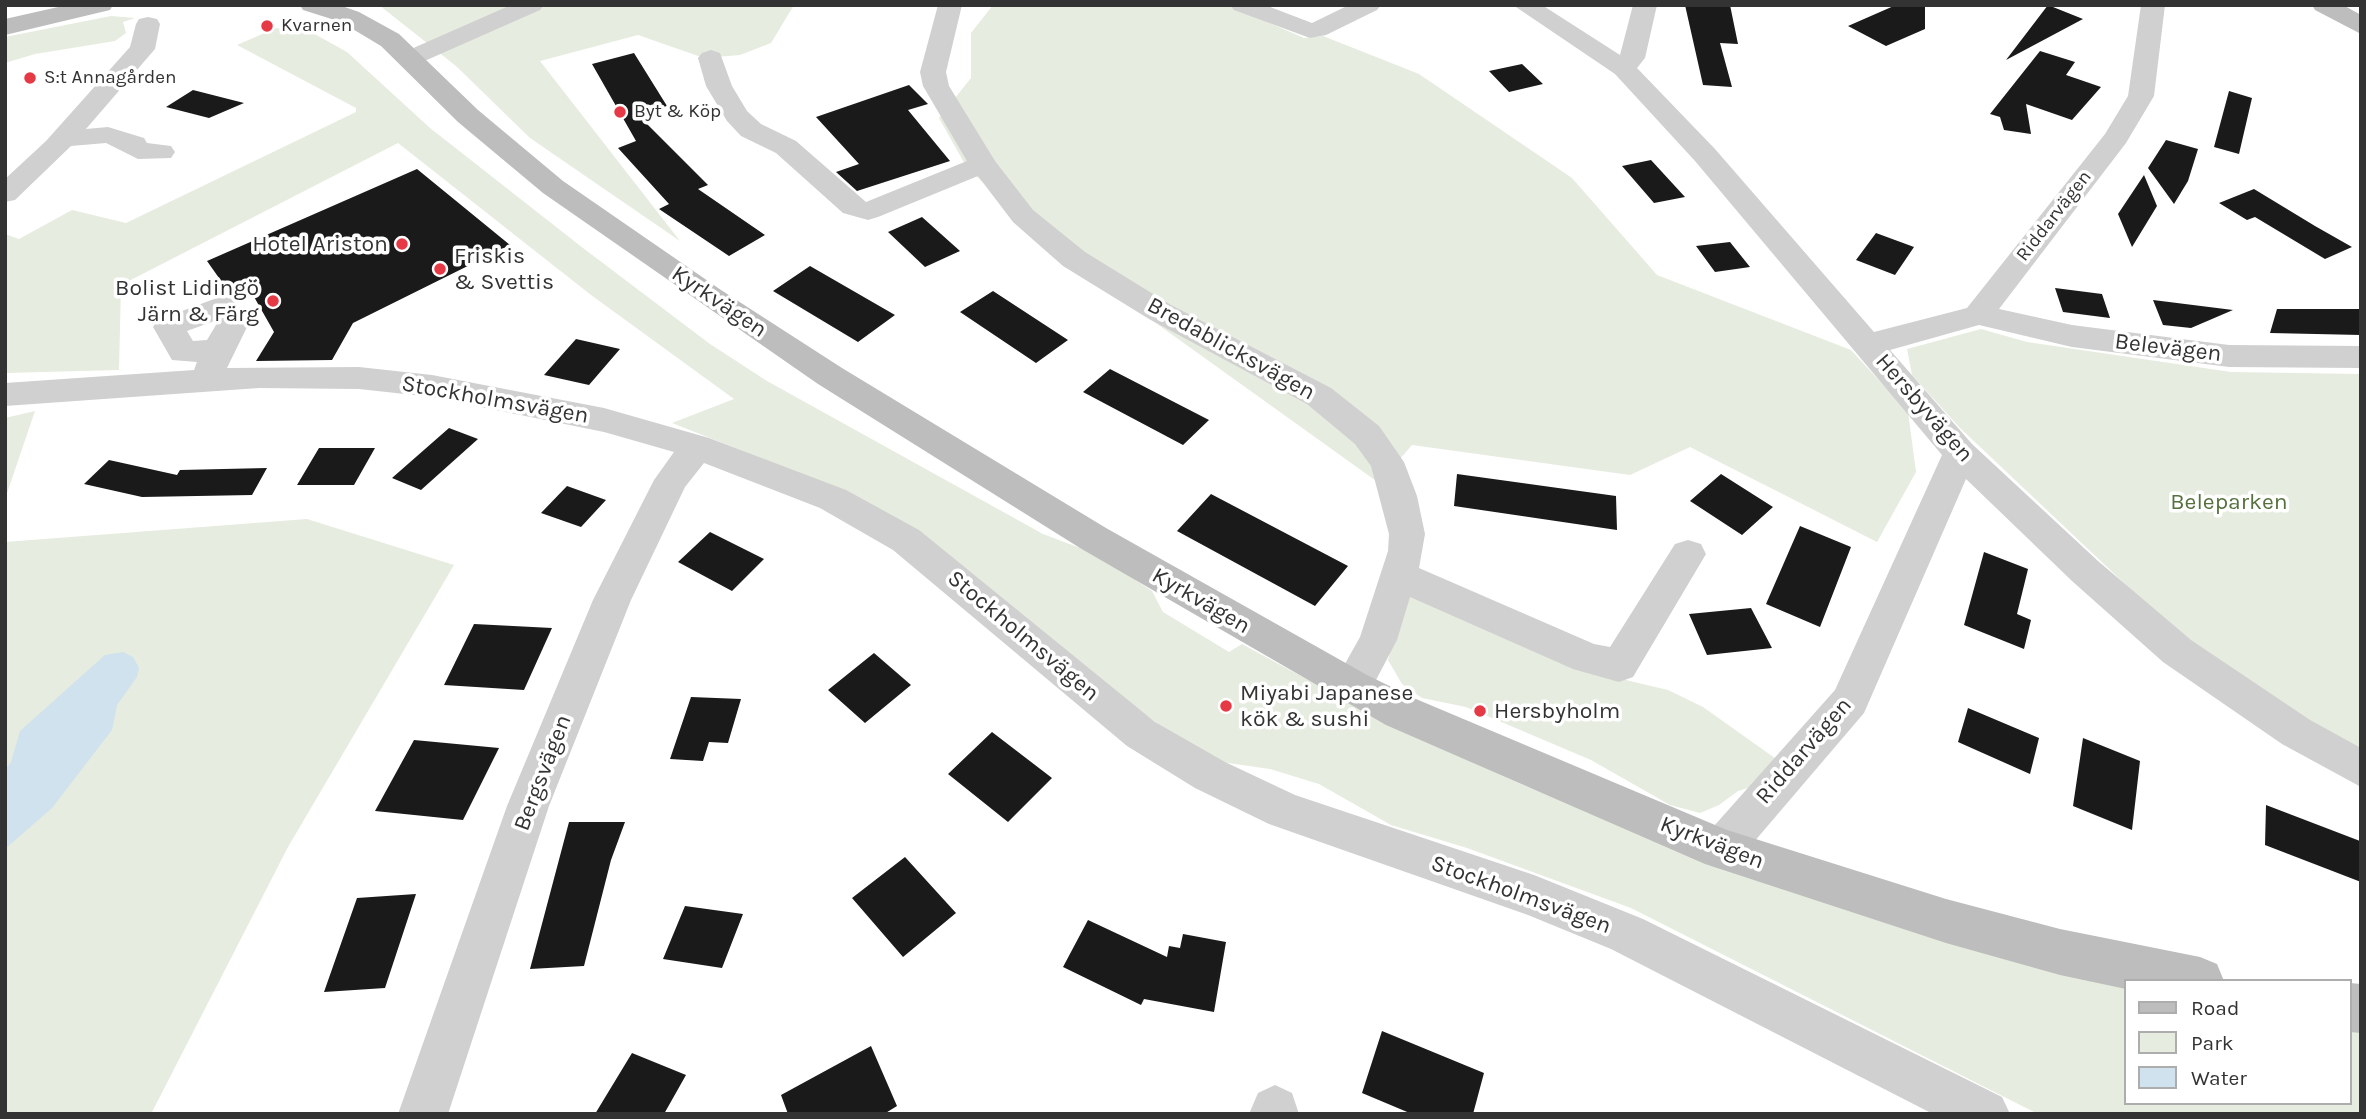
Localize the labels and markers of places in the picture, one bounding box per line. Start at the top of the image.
place label: Kvarnen [281,15,352,37]
marker: Kvarnen [259,18,275,34]
place label: S:t Annagården [44,67,176,89]
marker: S:t Annagården [22,70,38,86]
place label: Byt & Köp [634,101,721,123]
marker: Byt & Köp [612,104,628,120]
place label: Hotel Ariston [252,230,388,258]
marker: Hotel Ariston [394,236,410,252]
place label: Friskis & Svettis [454,242,554,296]
marker: Friskis & Svettis [432,261,448,277]
place label: Bolist Lidingö Järn & Färg [115,274,259,328]
marker: Bolist Lidingö Järn & Färg [265,293,281,309]
place label: Miyabi Japanese kök & sushi [1240,679,1413,733]
place label: Hersbyholm [1494,697,1620,725]
marker: Miyabi Japanese kök & sushi [1218,698,1234,714]
marker: Hersbyholm [1472,703,1488,719]

